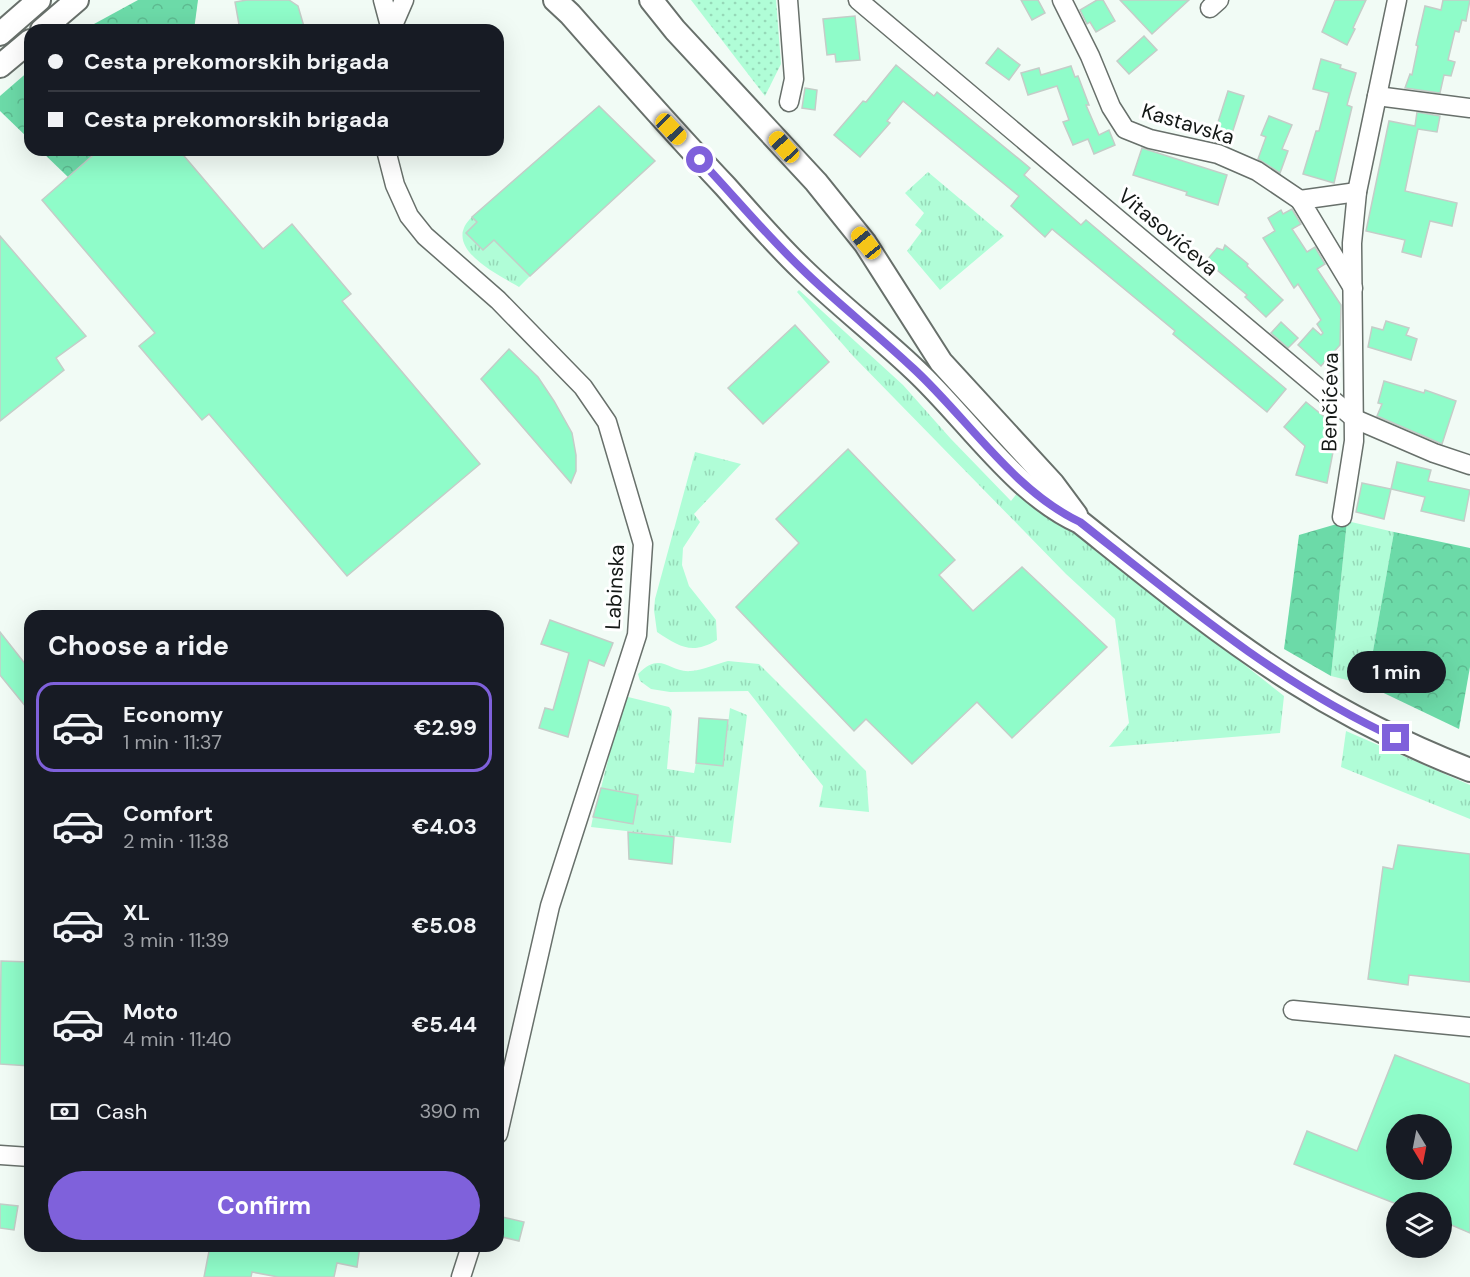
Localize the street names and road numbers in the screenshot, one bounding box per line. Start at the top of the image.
street label: Kastavska [1138,97,1238,151]
street label: Vitasovićeva [1112,182,1224,282]
street label: Benčićeva [1315,352,1345,452]
street label: Labinska [599,544,631,630]

